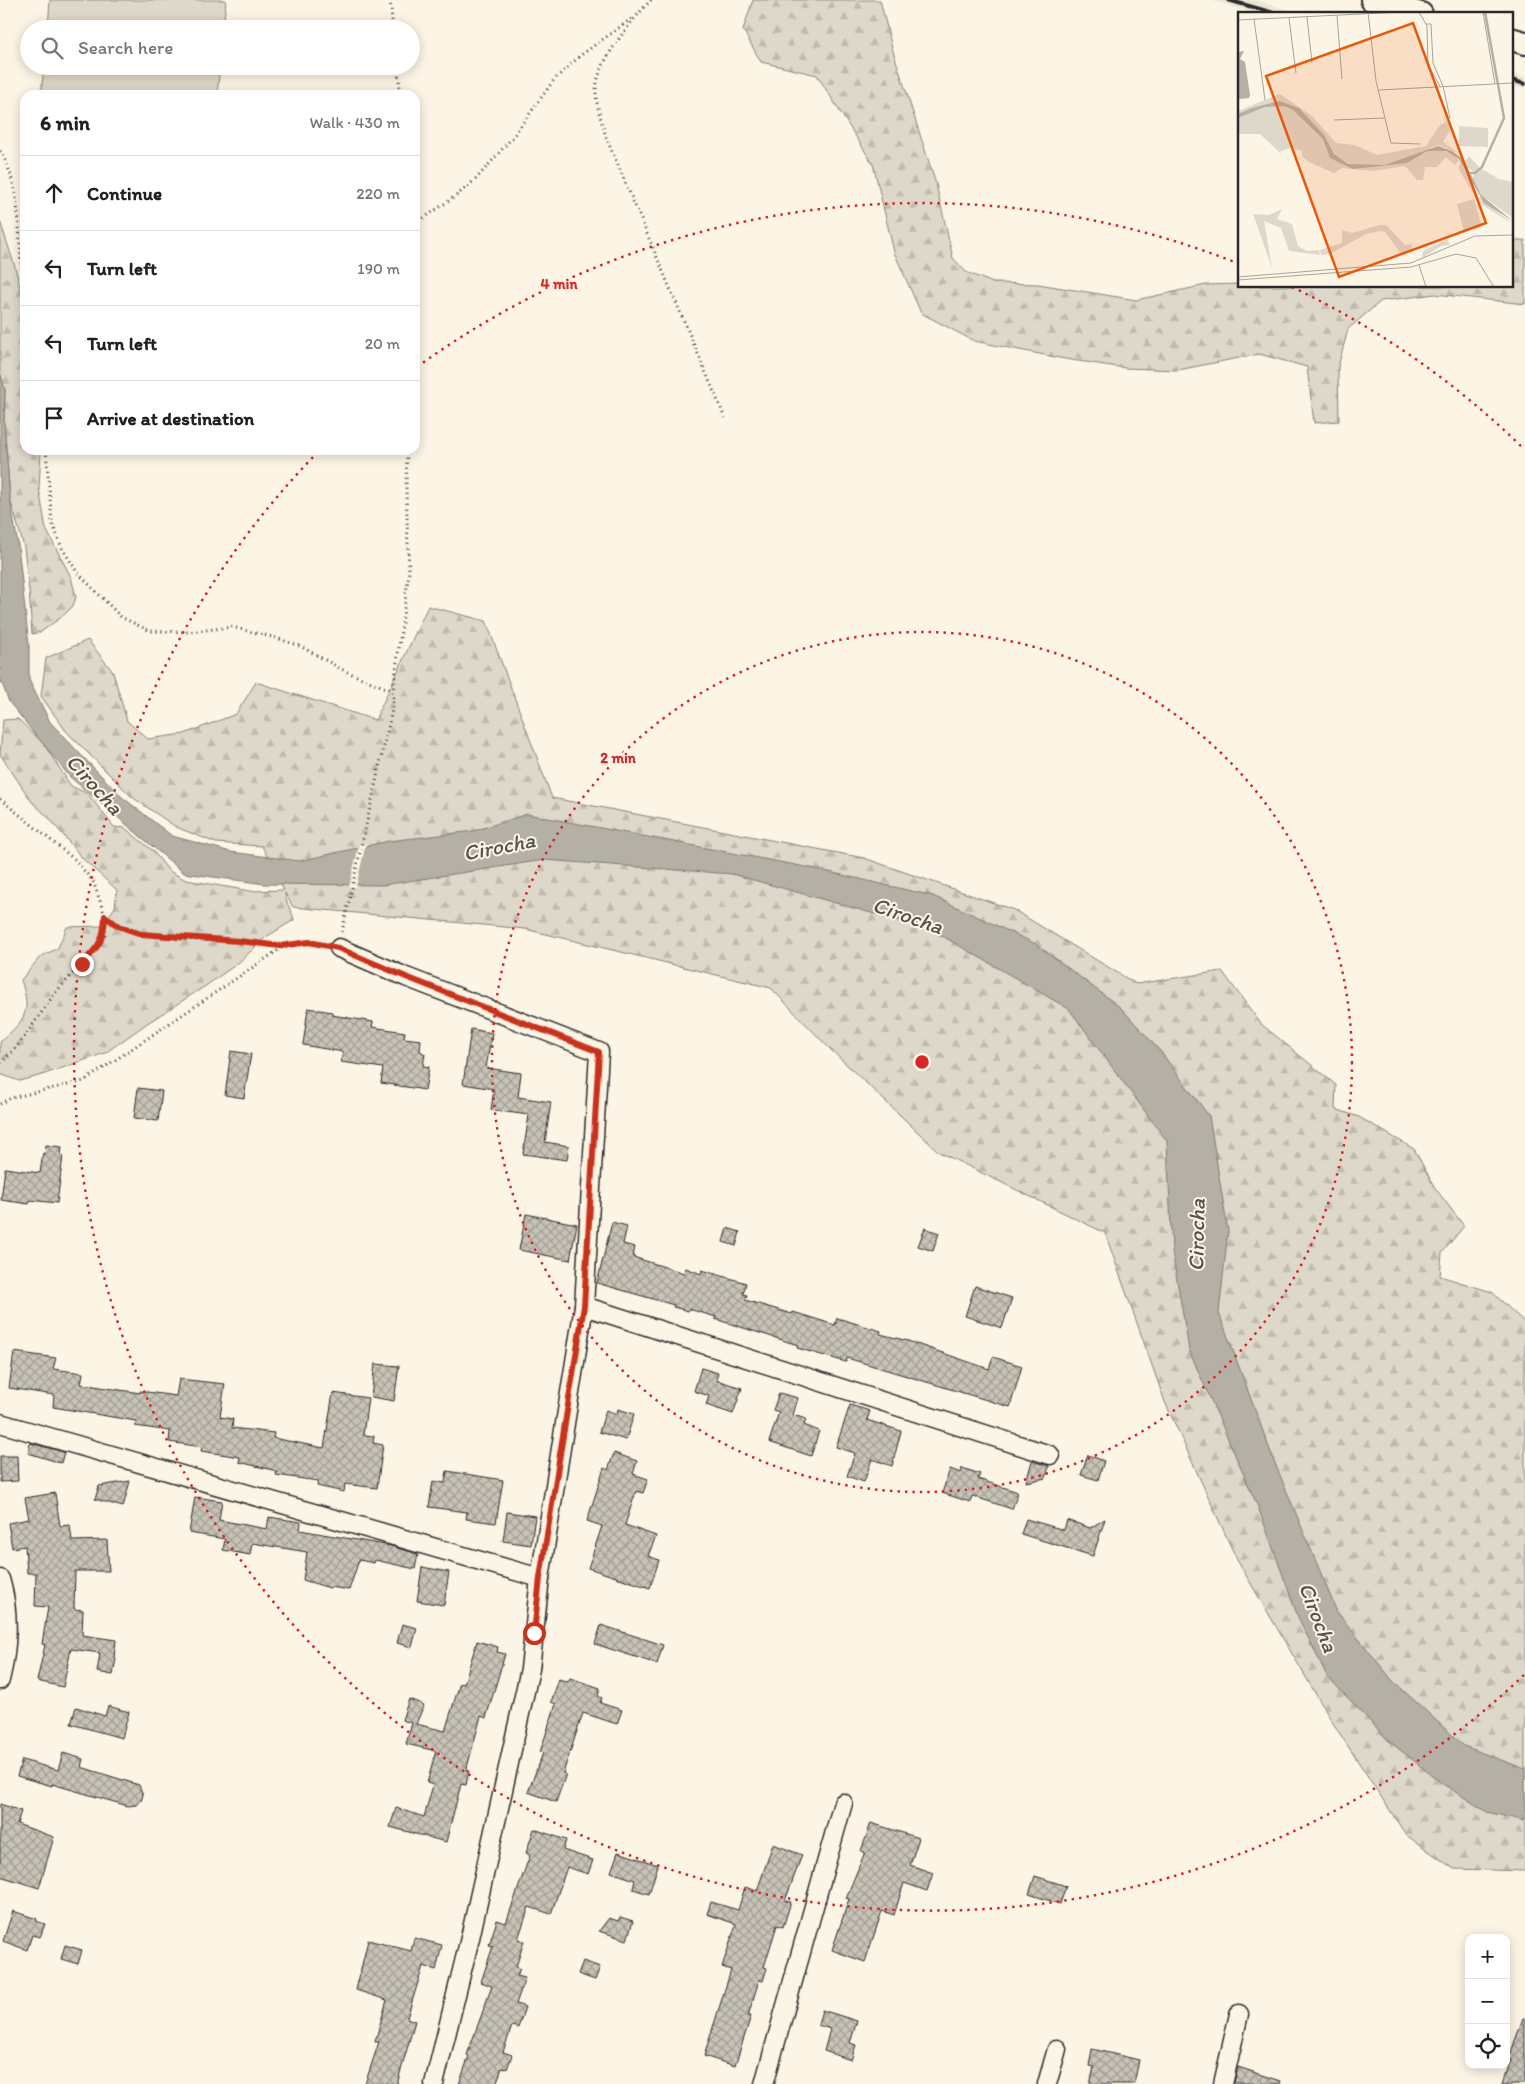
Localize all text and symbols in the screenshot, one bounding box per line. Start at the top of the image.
inset map [1238,12,1512,288]
search box [20,20,420,75]
icon: search [38,34,66,62]
text: Search here [78,36,173,59]
text: 6 min [40,110,90,135]
text: Walk · 430 m [310,113,400,132]
icon: ahead [40,179,68,207]
text: Continue [87,182,162,205]
text: 220 m [356,184,400,203]
icon: left [40,254,68,282]
text: Turn left [87,257,157,280]
text: 190 m [357,259,400,278]
text: 4 min [541,275,578,293]
icon: left [40,329,68,357]
text: Turn left [87,332,157,355]
text: 20 m [365,334,400,353]
icon: arrive [40,404,68,432]
text: Arrive at destination [87,407,254,430]
water label: Cirocha [60,748,129,821]
text: 2 min [600,749,637,767]
water label: Cirocha [461,826,538,867]
water label: Cirocha [869,891,947,940]
route end [71,953,94,976]
centre of rings [913,1053,931,1071]
water label: Cirocha [1182,1198,1211,1272]
water label: Cirocha [1293,1578,1344,1657]
route start [523,1622,546,1645]
map controls [1465,1934,1510,2069]
button: + [1465,1934,1510,1979]
button: − [1465,1979,1510,2024]
button: locate [1465,2024,1510,2069]

